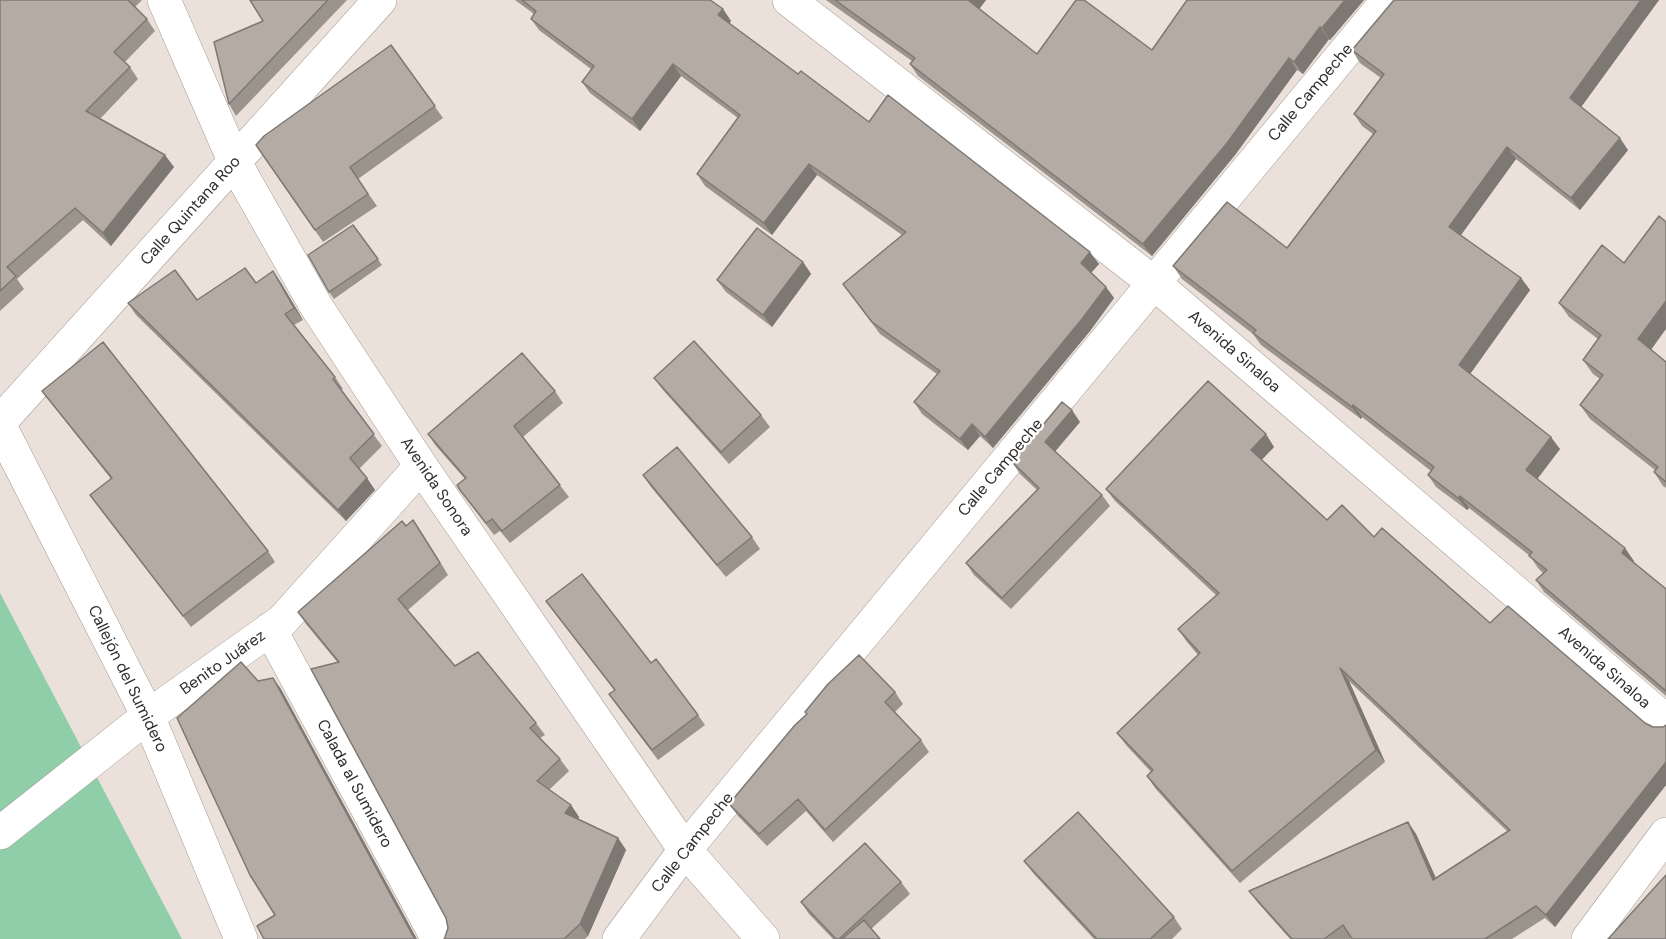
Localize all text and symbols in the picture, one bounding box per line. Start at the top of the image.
street label: Calle Campeche [1265,40,1357,146]
street label: Calle Quintana Roo [137,152,245,270]
street label: Avenida Sinaloa [1184,307,1284,397]
street label: Calle Campeche [955,415,1047,521]
street label: Avenida Sonora [396,434,476,540]
street label: Callejón del Sumidero [83,602,171,756]
street label: Avenida Sinaloa [1554,623,1654,713]
street label: Benito Juárez [177,627,269,699]
street label: Calada al Sumidero [312,716,396,852]
street label: Calle Campeche [648,789,738,897]

